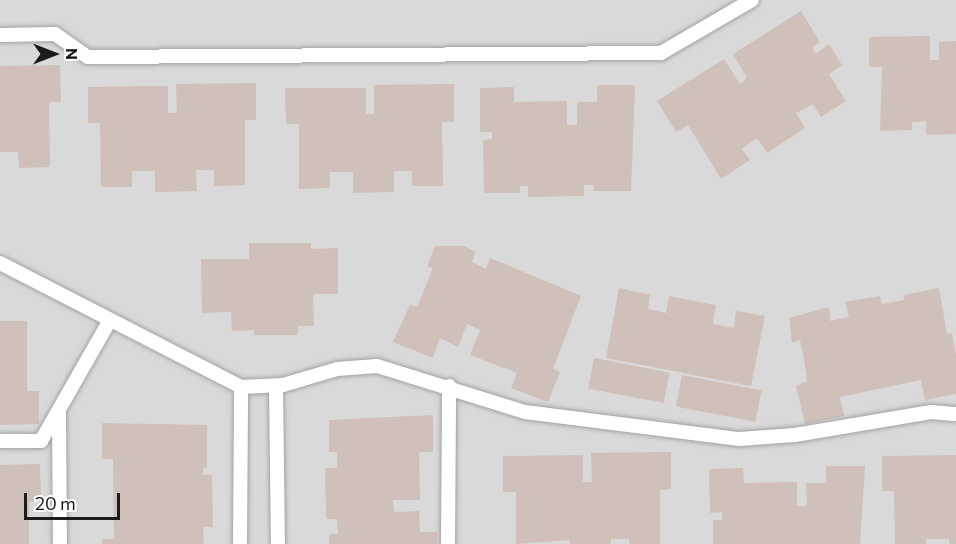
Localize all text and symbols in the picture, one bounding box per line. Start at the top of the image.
north arrow [24,24,84,84]
text: N [63,48,82,60]
scale bar [27,481,123,519]
text: 20 m [35,492,76,514]

